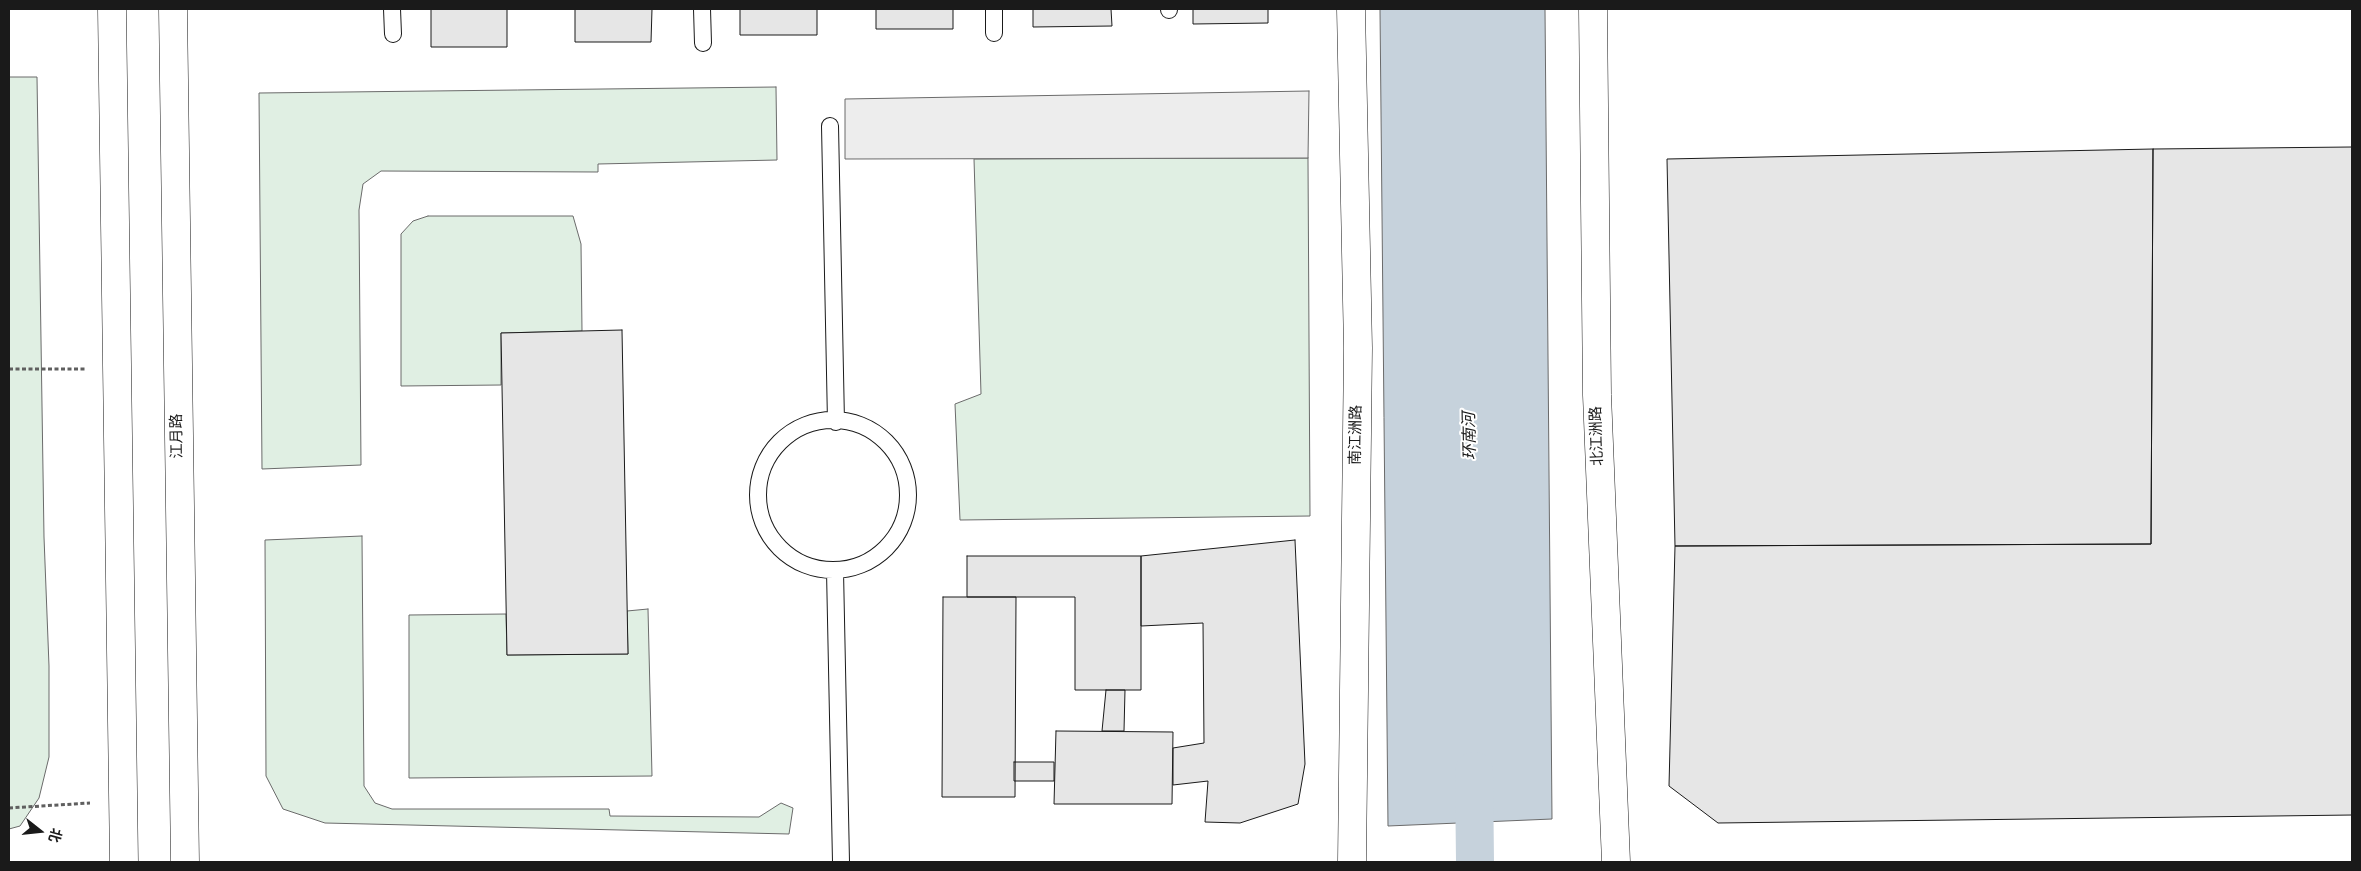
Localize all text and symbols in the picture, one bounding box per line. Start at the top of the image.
street label: 南江洲路 [1347,405,1367,465]
street label: 北江洲路 [1588,406,1608,466]
water label: 环南河 [1461,412,1481,460]
street label: 江月路 [169,413,187,459]
north arrow [15,806,65,856]
text: 北 [43,826,66,845]

